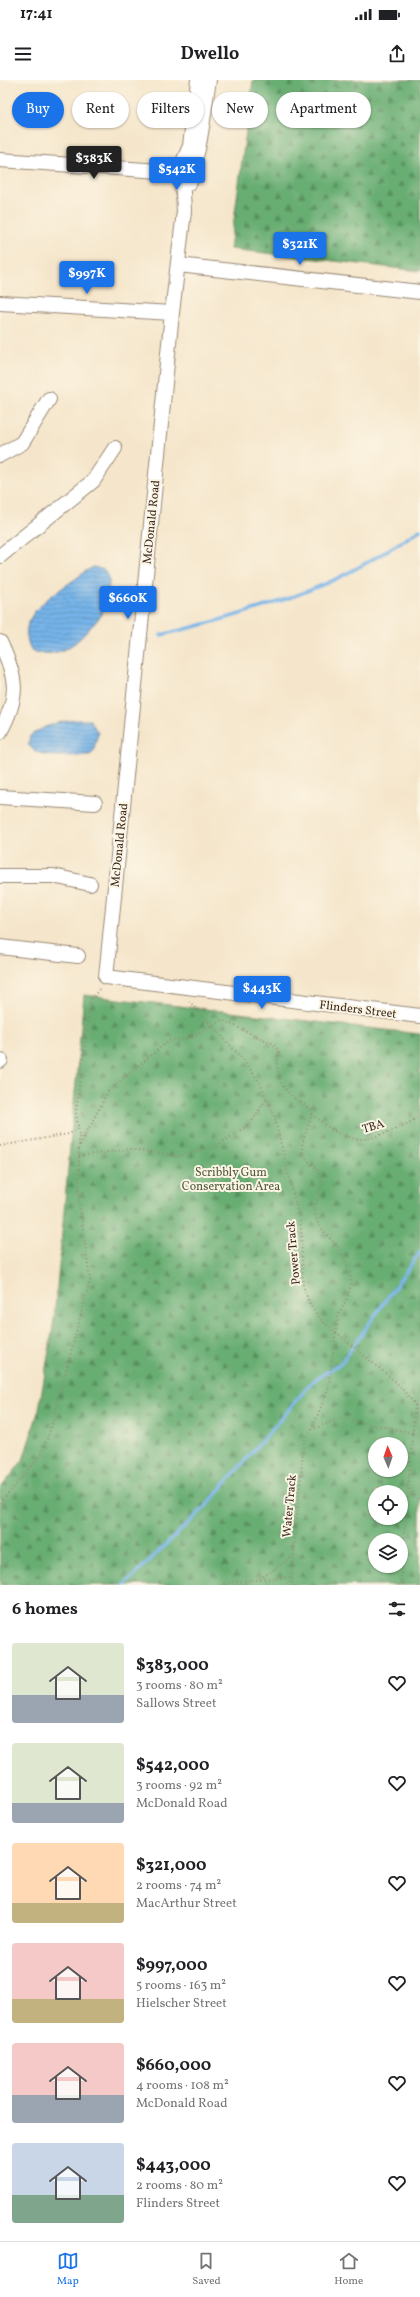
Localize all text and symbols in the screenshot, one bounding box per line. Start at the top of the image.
text: 17:41 [20,4,53,25]
text: Dwello [181,42,239,67]
icon: menu [12,43,34,65]
icon: share [386,43,408,65]
chip: Buy [12,92,64,128]
chip: Rent [72,92,129,128]
chip: Filters [137,92,204,128]
chip: New [212,92,268,128]
chip: Apartment [276,92,371,128]
pin: $383K [66,146,122,180]
text: $383K [75,150,113,168]
pin: $542K [149,157,205,191]
text: $542K [158,161,196,179]
pin: $321K [272,232,328,266]
text: $321K [282,236,318,254]
pin: $997K [59,261,115,295]
text: $997K [68,265,106,283]
street label: McDonald Road [140,479,164,565]
pin: $660K [100,586,156,620]
text: $660K [109,590,147,608]
street label: McDonald Road [108,802,132,888]
pin: $443K [234,976,290,1010]
text: $443K [243,980,281,998]
street label: Flinders Street [318,997,397,1023]
street label: TBA [360,1116,387,1138]
park label: Scribbly Gum Conservation Area [182,1165,280,1195]
street label: Power Track [283,1220,305,1286]
north arrow [368,1437,408,1477]
map controls [368,1437,408,1573]
street label: Water Track [279,1474,301,1538]
button: locate [368,1485,408,1525]
button: layers [368,1533,408,1573]
text: 6 homes [12,1598,78,1621]
icon: filters [386,1598,408,1620]
text: $383,000 [136,1654,209,1677]
icon: home [44,1659,92,1707]
icon: heart [386,1672,408,1694]
text: 3 rooms · 80 m² [136,1677,223,1695]
text: Sallows Street [136,1695,217,1713]
text: $542,000 [136,1754,209,1777]
icon: home [44,1759,92,1807]
icon: heart [386,1772,408,1794]
text: 3 rooms · 92 m² [136,1777,222,1795]
text: McDonald Road [136,1795,227,1813]
text: $321,000 [136,1854,206,1877]
icon: home [44,1859,92,1907]
icon: heart [386,1872,408,1894]
text: 2 rooms · 74 m² [136,1877,221,1895]
text: MacArthur Street [136,1895,237,1913]
text: $997,000 [136,1954,207,1977]
icon: home [44,1959,92,2007]
icon: heart [386,1972,408,1994]
text: 5 rooms · 163 m² [136,1977,226,1995]
text: Hielscher Street [136,1995,227,2013]
text: $660,000 [136,2054,211,2077]
icon: home [44,2059,92,2107]
icon: heart [386,2072,408,2094]
text: 4 rooms · 108 m² [136,2077,229,2095]
text: McDonald Road [136,2095,227,2113]
text: $443,000 [136,2154,211,2177]
icon: home [44,2159,92,2207]
icon: heart [386,2172,408,2194]
text: 2 rooms · 80 m² [136,2177,223,2195]
text: Flinders Street [136,2195,220,2213]
tab: Map [57,2250,79,2289]
tab: Saved [192,2250,221,2289]
tab: Home [334,2250,363,2289]

